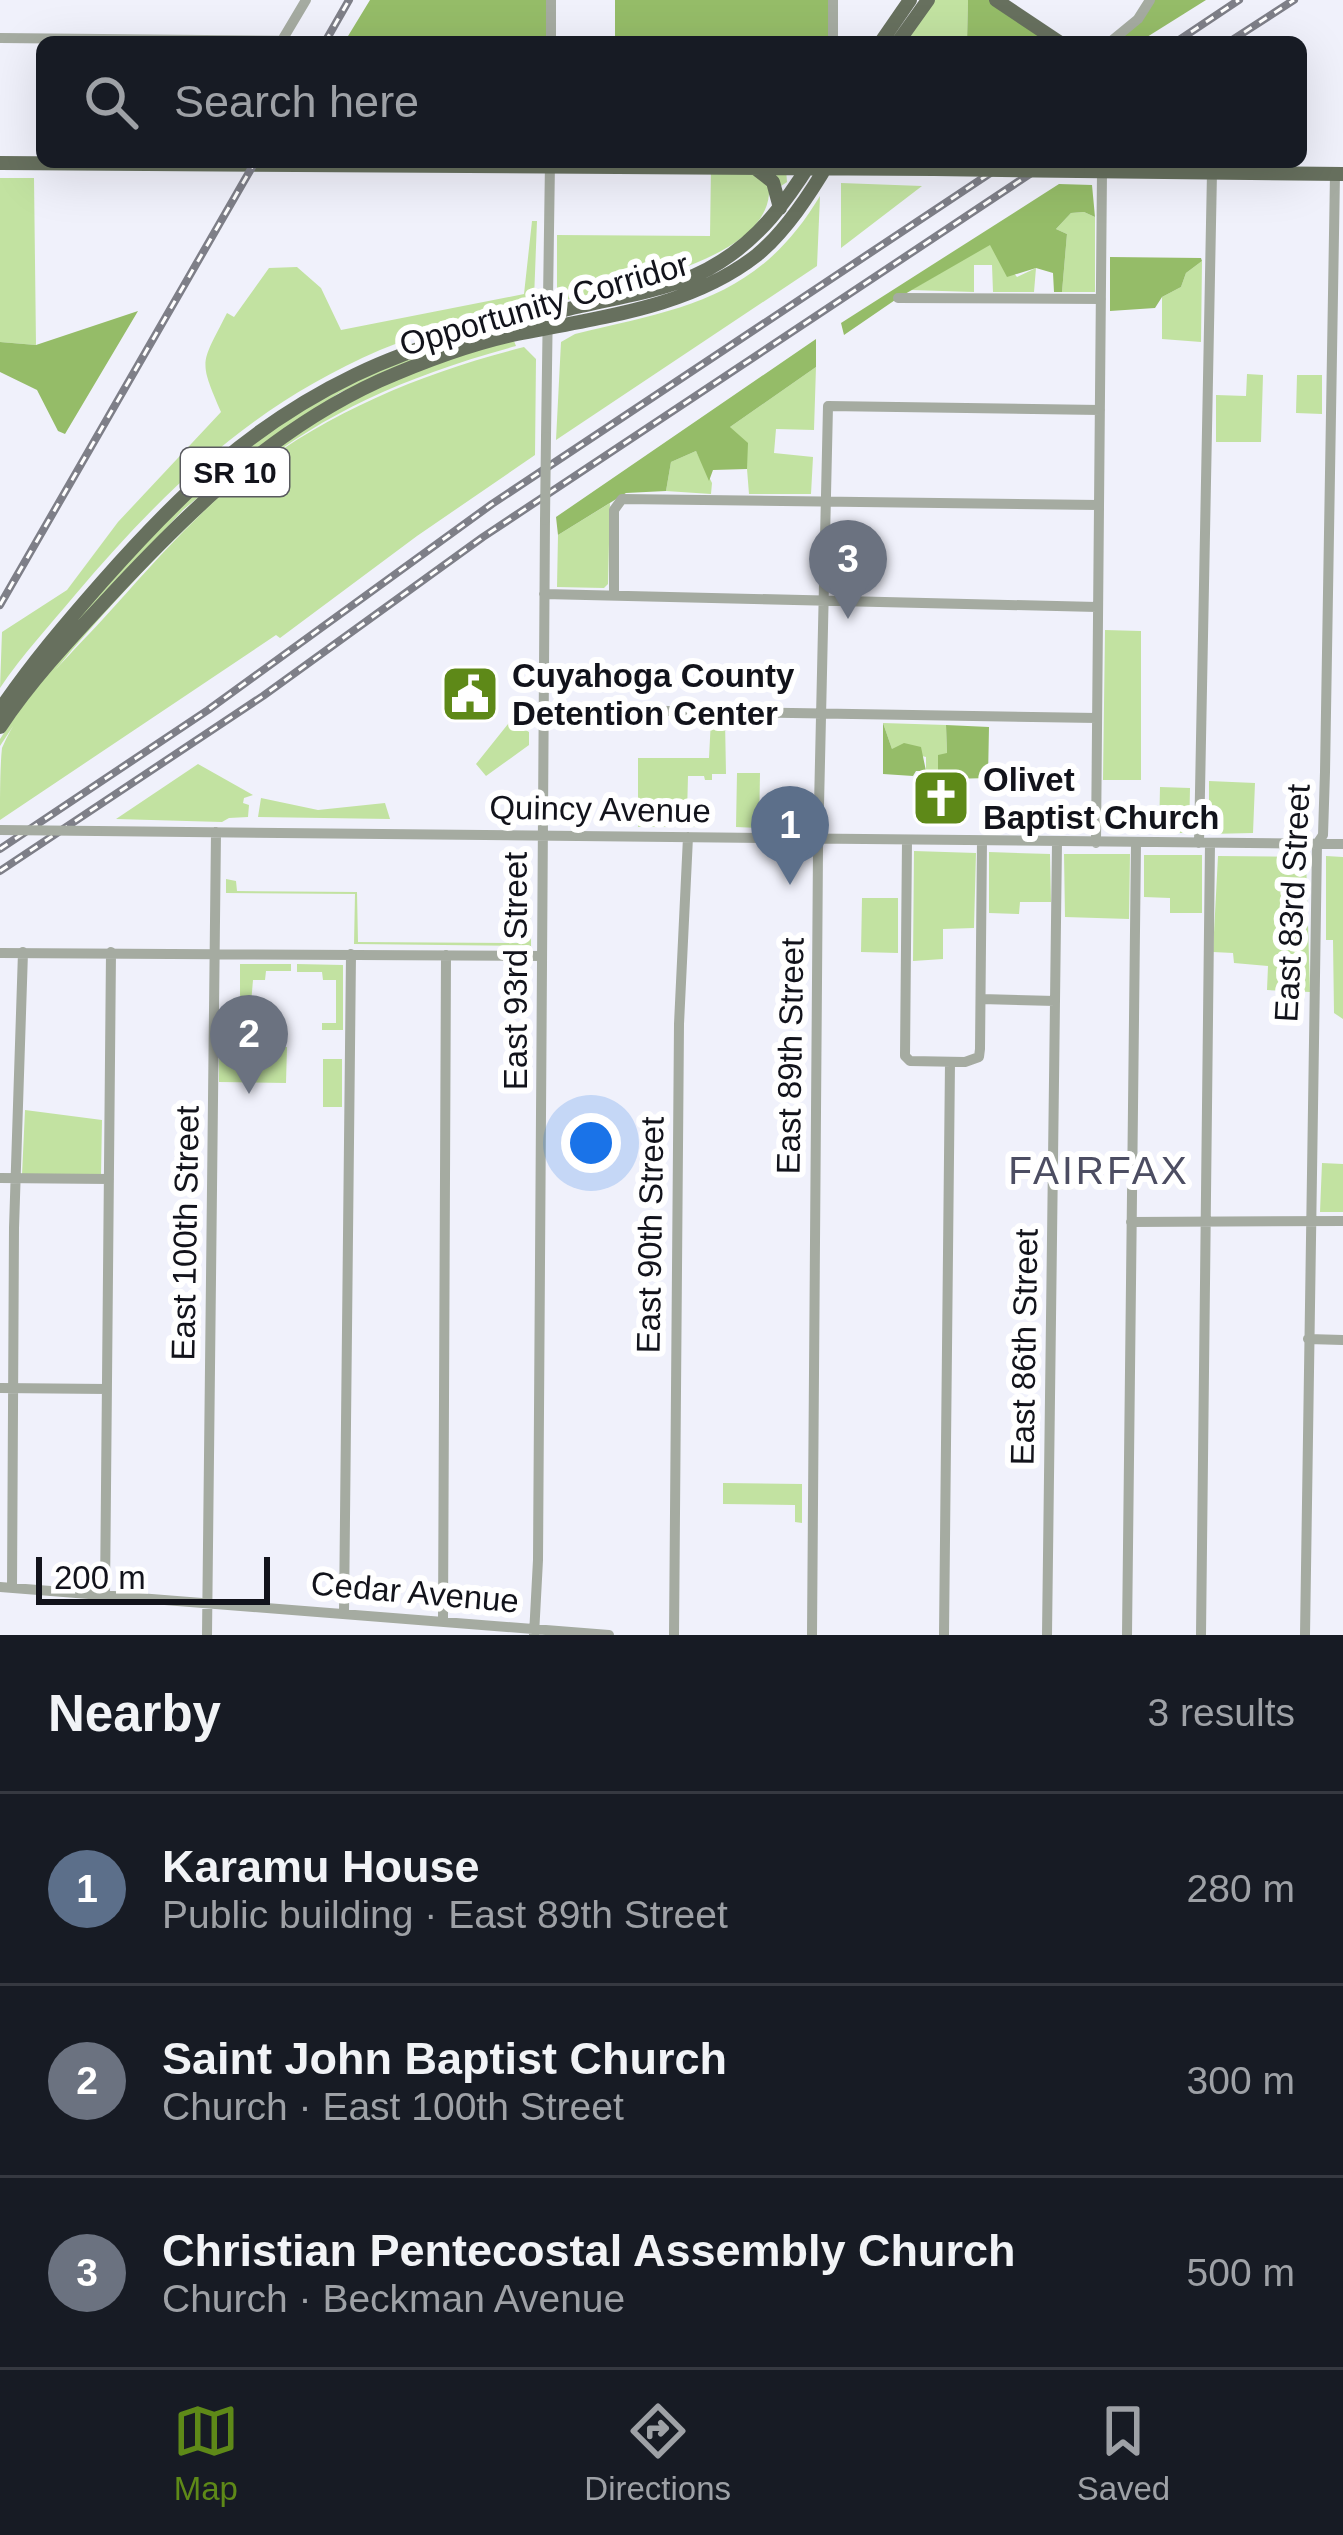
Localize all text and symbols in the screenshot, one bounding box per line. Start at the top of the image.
search box [36,36,1307,168]
icon: search [78,69,144,135]
text: Search here [174,76,419,127]
street label: Opportunity Corridor [395,245,693,363]
road number: SR 10 [181,448,289,496]
pin: 3 [809,520,887,619]
place label: Cuyahoga County Detention Center [512,657,795,732]
public building icon: Cuyahoga County Detention Center [439,663,501,725]
place label: Olivet Baptist Church [983,761,1220,836]
church icon: Olivet Baptist Church [910,767,972,829]
street label: East 83rd Street [1267,783,1317,1023]
pin: 1 [751,786,829,885]
street label: Quincy Avenue [489,789,711,829]
street label: East 93rd Street [497,852,534,1090]
street label: East 89th Street [769,937,811,1175]
pin: 2 [210,995,288,1094]
street label: East 100th Street [164,1105,206,1361]
your location [561,1113,621,1173]
street label: East 90th Street [629,1116,671,1354]
district label: FAIRFAX [1008,1149,1190,1192]
street label: East 86th Street [1003,1228,1045,1466]
scale bar [36,1551,270,1604]
text: 200 m [54,1559,146,1596]
street label: Cedar Avenue [310,1564,520,1620]
text: Nearby [48,1685,221,1742]
text: 3 results [1148,1691,1295,1734]
text: Karamu House [162,1841,480,1892]
text: 1 [76,1867,98,1910]
text: 280 m [1187,1867,1295,1910]
text: Public building · East 89th Street [162,1893,728,1936]
text: Saint John Baptist Church [162,2033,727,2084]
text: 2 [76,2059,98,2102]
text: 300 m [1187,2059,1295,2102]
text: Church · East 100th Street [162,2085,624,2128]
text: Christian Pentecostal Assembly Church [162,2225,1016,2276]
text: 3 [76,2251,98,2294]
text: 500 m [1187,2251,1295,2294]
text: Church · Beckman Avenue [162,2277,625,2320]
tab: Map [173,2398,239,2508]
tab: Directions [584,2398,731,2508]
tab: Saved [1077,2398,1170,2508]

